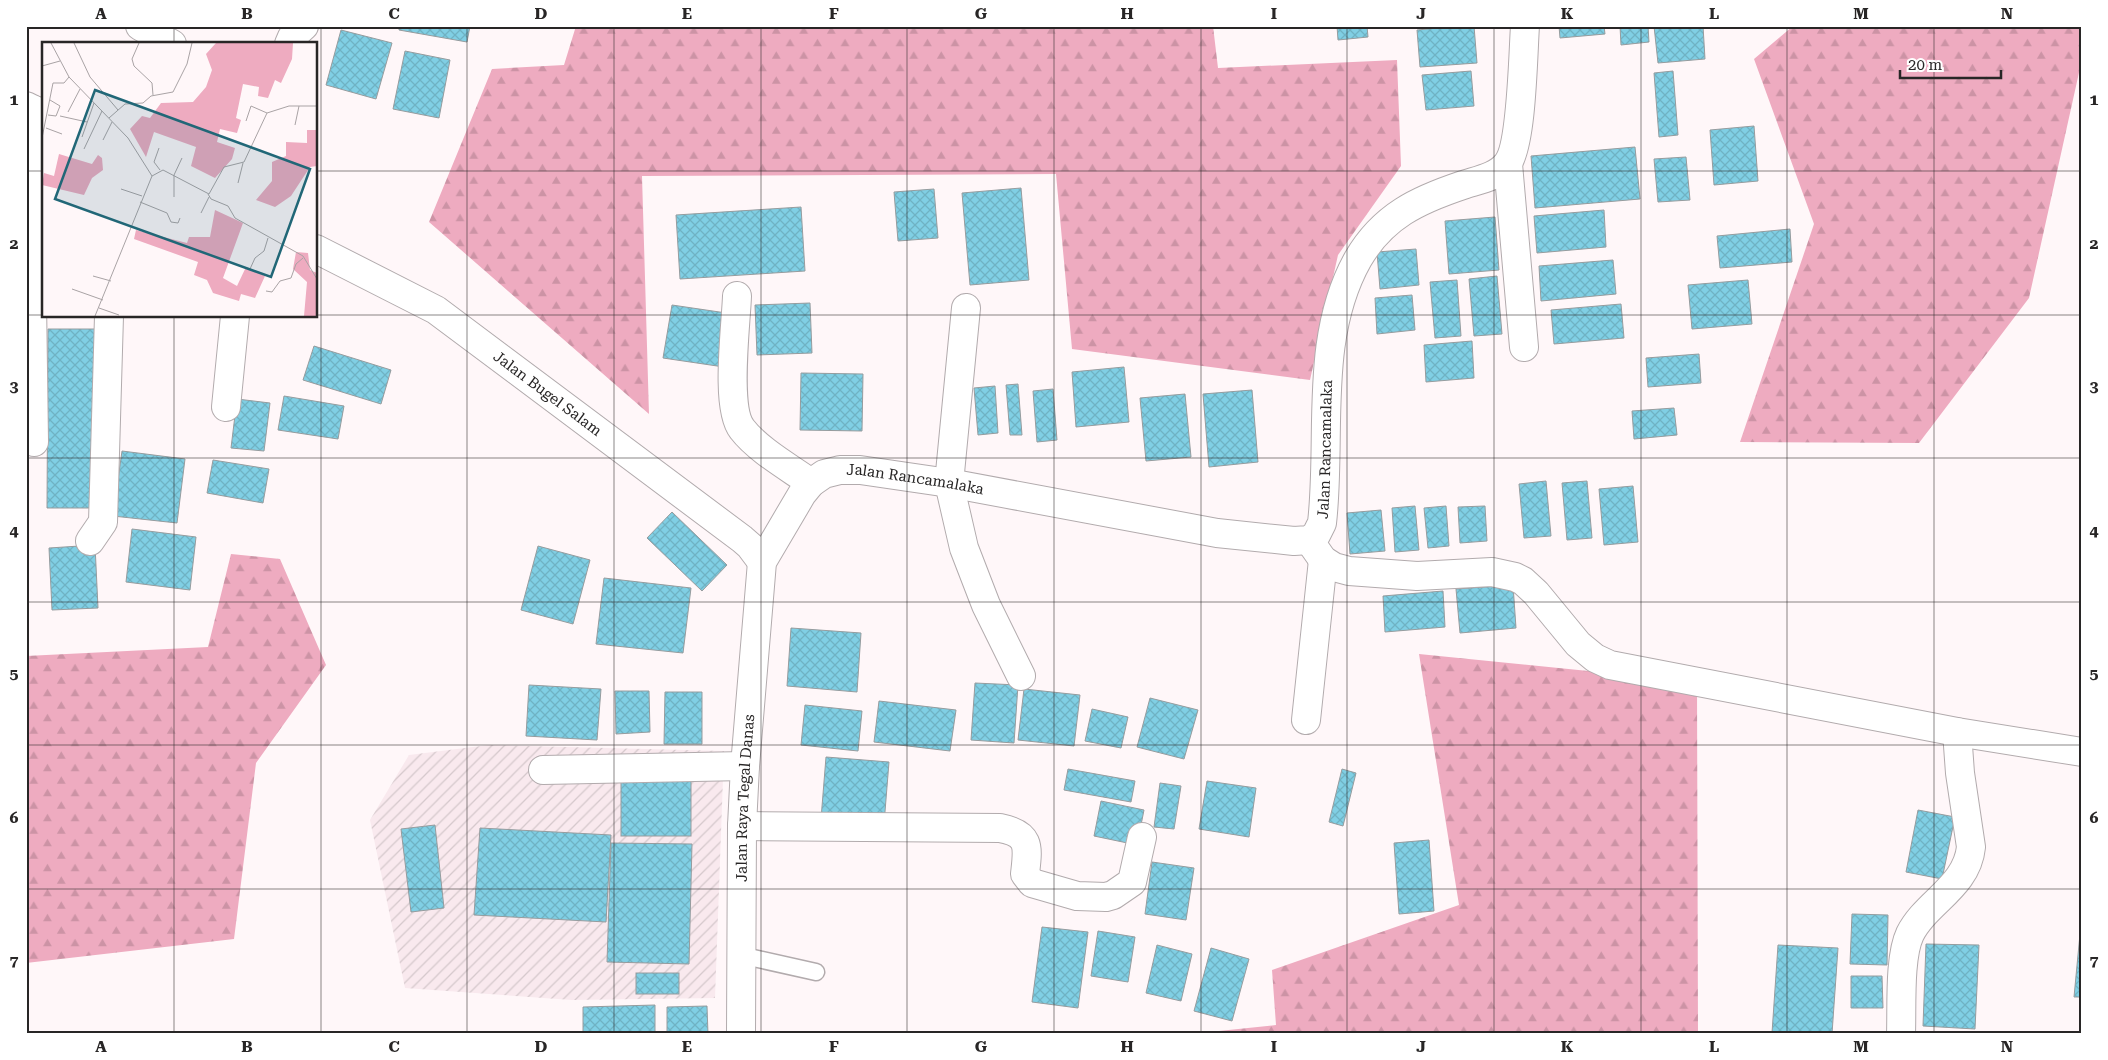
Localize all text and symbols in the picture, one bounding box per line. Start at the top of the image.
text: A [95,4,107,23]
text: B [241,4,253,23]
text: C [388,4,400,23]
text: D [535,4,548,23]
text: E [682,4,692,23]
text: F [829,4,839,23]
text: G [975,4,988,23]
text: H [1120,4,1134,23]
text: I [1271,4,1277,23]
text: J [1416,4,1426,23]
text: K [1561,4,1574,23]
text: L [1709,4,1719,23]
text: M [1853,4,1869,23]
text: N [2001,4,2013,23]
inset map [42,42,318,318]
scale bar [1900,48,2002,80]
text: 20 m [1908,56,1943,74]
text: 1 [10,90,19,109]
text: 1 [2090,90,2099,109]
text: 2 [10,234,19,253]
text: 2 [2090,234,2099,253]
street label: Jalan Bugel Salam [490,347,605,440]
text: 3 [10,377,19,396]
text: 3 [2090,377,2099,396]
street label: Jalan Rancamalaka [1314,379,1336,520]
street label: Jalan Rancamalaka [846,461,985,498]
text: 4 [10,521,19,540]
text: 4 [2090,521,2099,540]
text: 5 [10,664,19,683]
text: 5 [2090,664,2099,683]
street label: Jalan Raya Tegal Danas [733,714,758,882]
text: 6 [10,808,19,827]
text: 6 [2090,808,2099,827]
text: 7 [10,951,19,970]
text: 7 [2090,951,2099,970]
text: A [95,1037,107,1056]
text: B [241,1037,253,1056]
text: C [388,1037,400,1056]
text: D [535,1037,548,1056]
text: E [682,1037,692,1056]
text: F [829,1037,839,1056]
text: G [975,1037,988,1056]
text: H [1120,1037,1134,1056]
text: I [1271,1037,1277,1056]
text: J [1416,1037,1426,1056]
text: K [1561,1037,1574,1056]
text: L [1709,1037,1719,1056]
text: M [1853,1037,1869,1056]
text: N [2001,1037,2013,1056]

